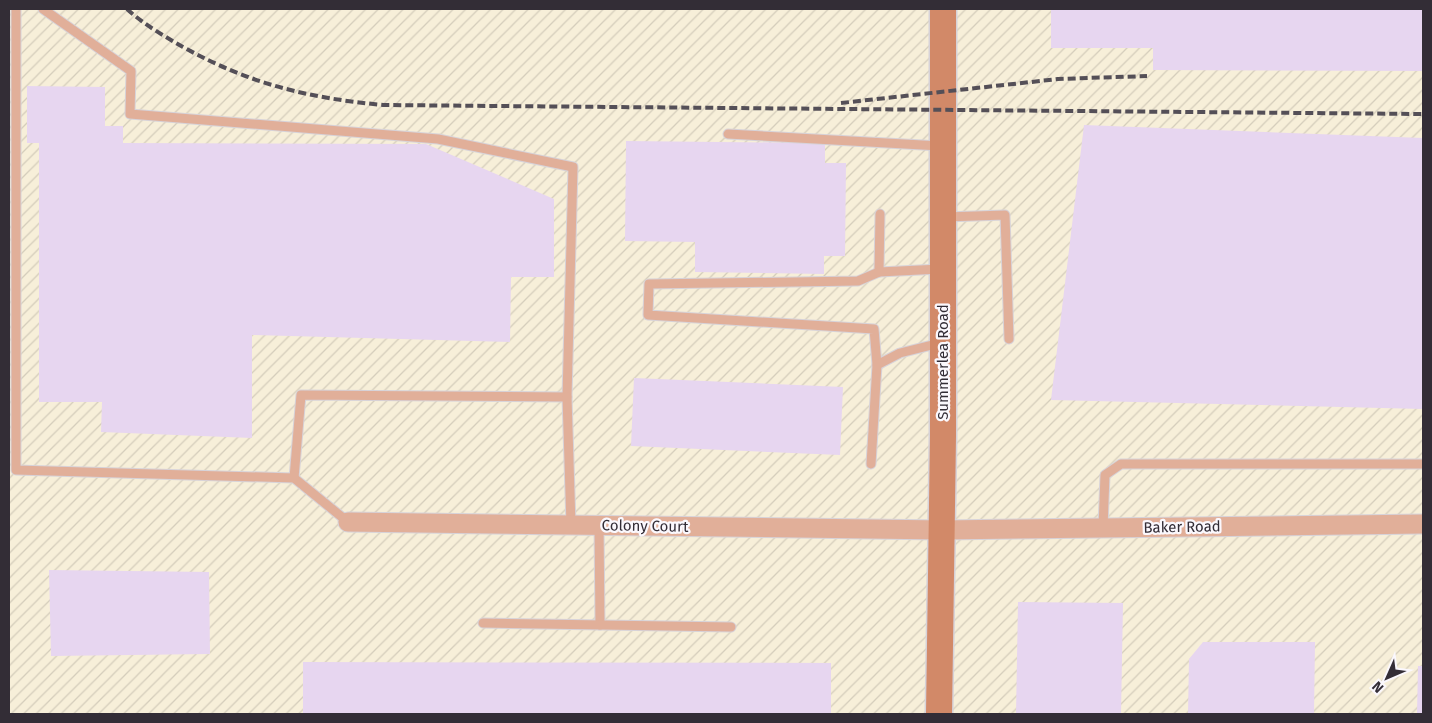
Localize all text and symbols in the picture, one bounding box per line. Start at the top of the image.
street label: Summerlea Road [934,304,952,420]
street label: Colony Court [601,516,689,536]
street label: Baker Road [1143,517,1221,537]
north arrow [1362,653,1412,703]
text: N [1369,678,1387,696]

